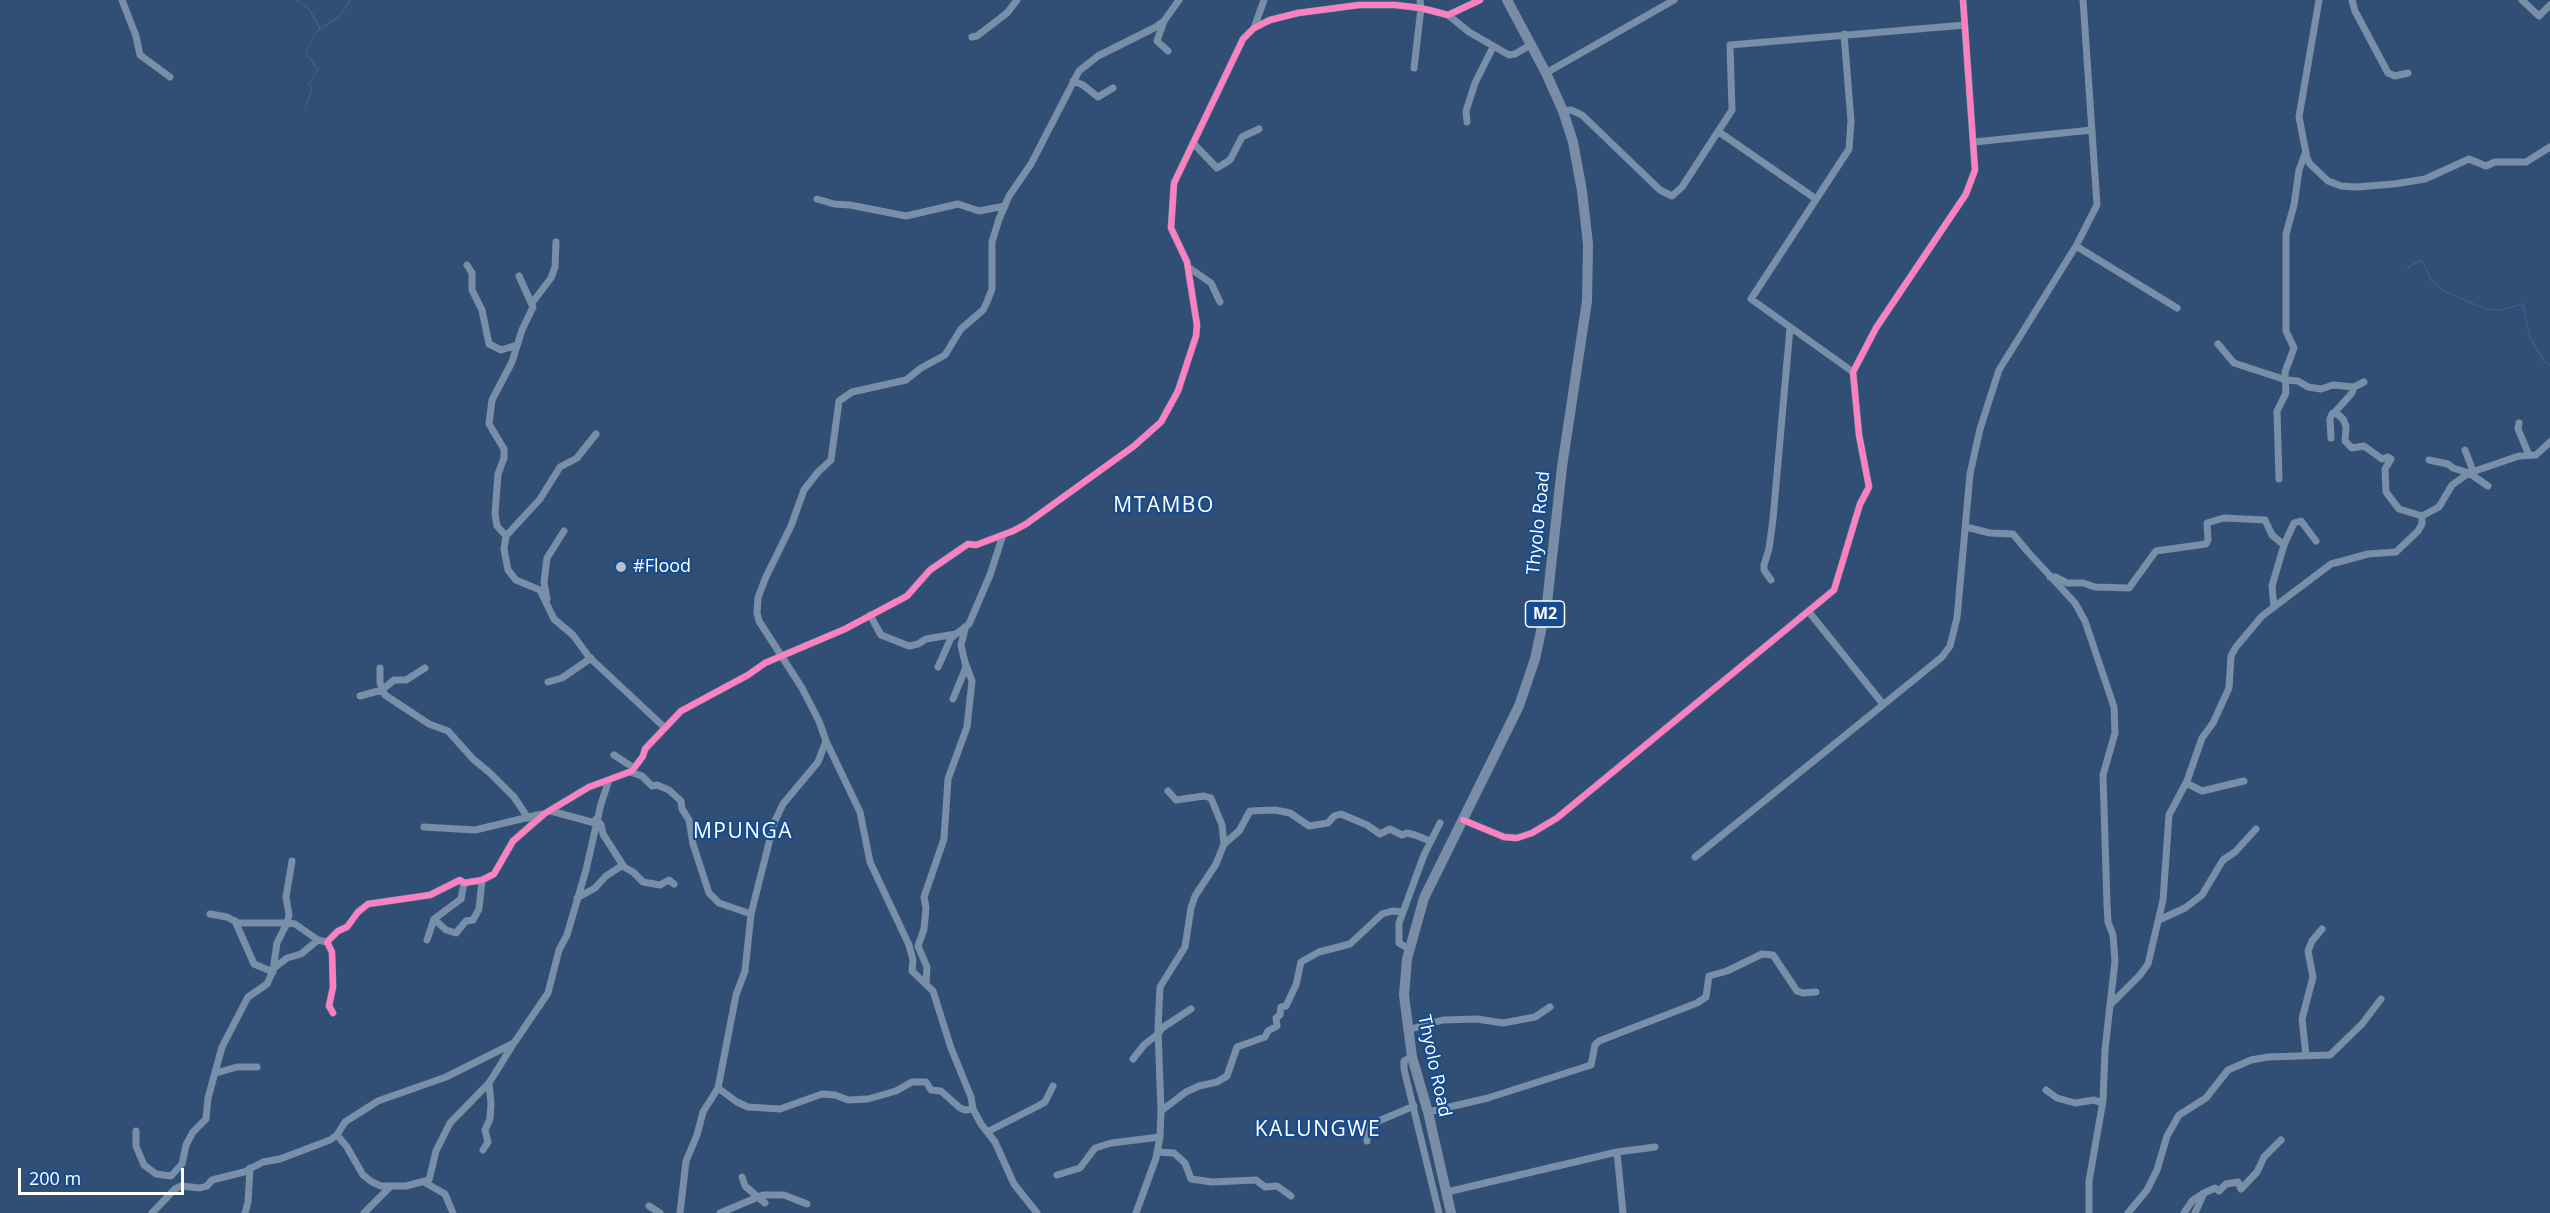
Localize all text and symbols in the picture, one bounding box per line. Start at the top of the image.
street label: Thyolo Road [1523,470,1555,576]
district label: MTAMBO [1113,493,1215,519]
place label: #Flood [633,556,691,578]
marker: #Flood [614,560,628,574]
road number: M2 [1526,601,1564,627]
district label: MPUNGA [693,819,793,845]
street label: Thyolo Road [1413,1013,1455,1119]
district label: KALUNGWE [1255,1117,1381,1143]
scale bar [21,1156,188,1194]
text: 200 m [29,1166,81,1190]

